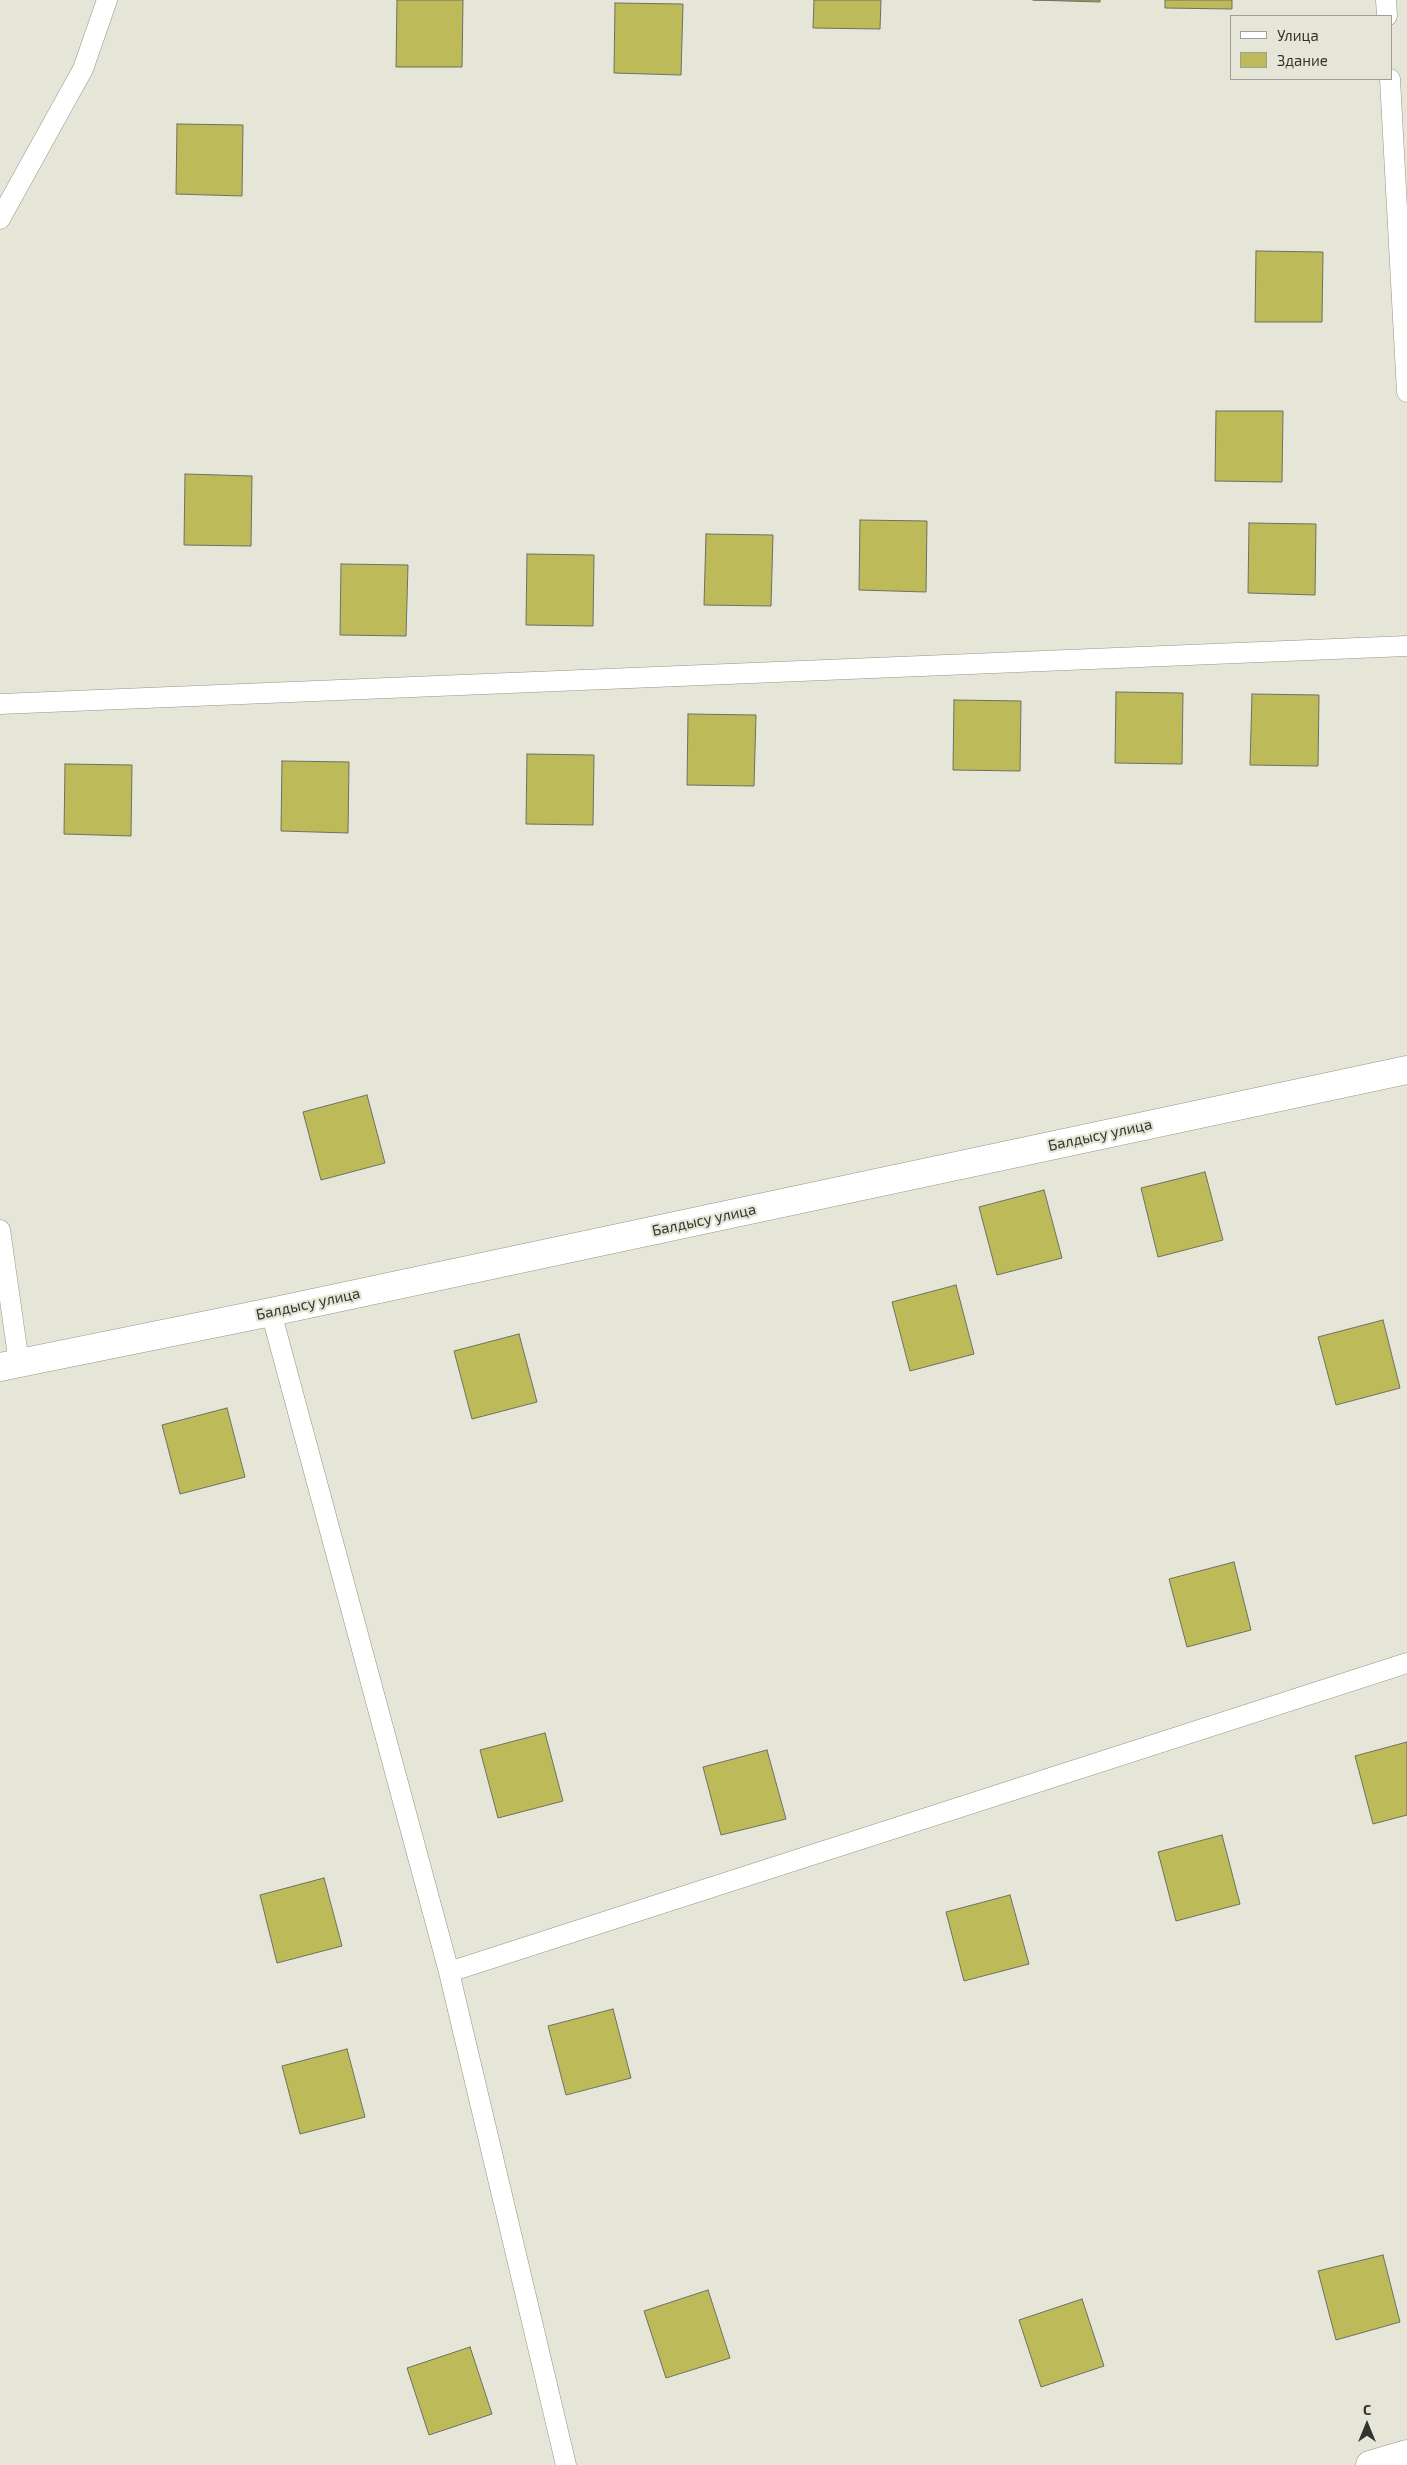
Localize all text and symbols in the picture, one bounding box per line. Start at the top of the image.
legend [1230,15,1392,80]
text: Улица [1277,26,1319,44]
text: Здание [1277,51,1328,69]
street label: Балдысу улица [1046,1115,1154,1155]
street label: Балдысу улица [650,1200,758,1240]
street label: Балдысу улица [254,1284,362,1324]
north arrow [1342,2400,1392,2450]
text: С [1363,2401,1371,2418]

